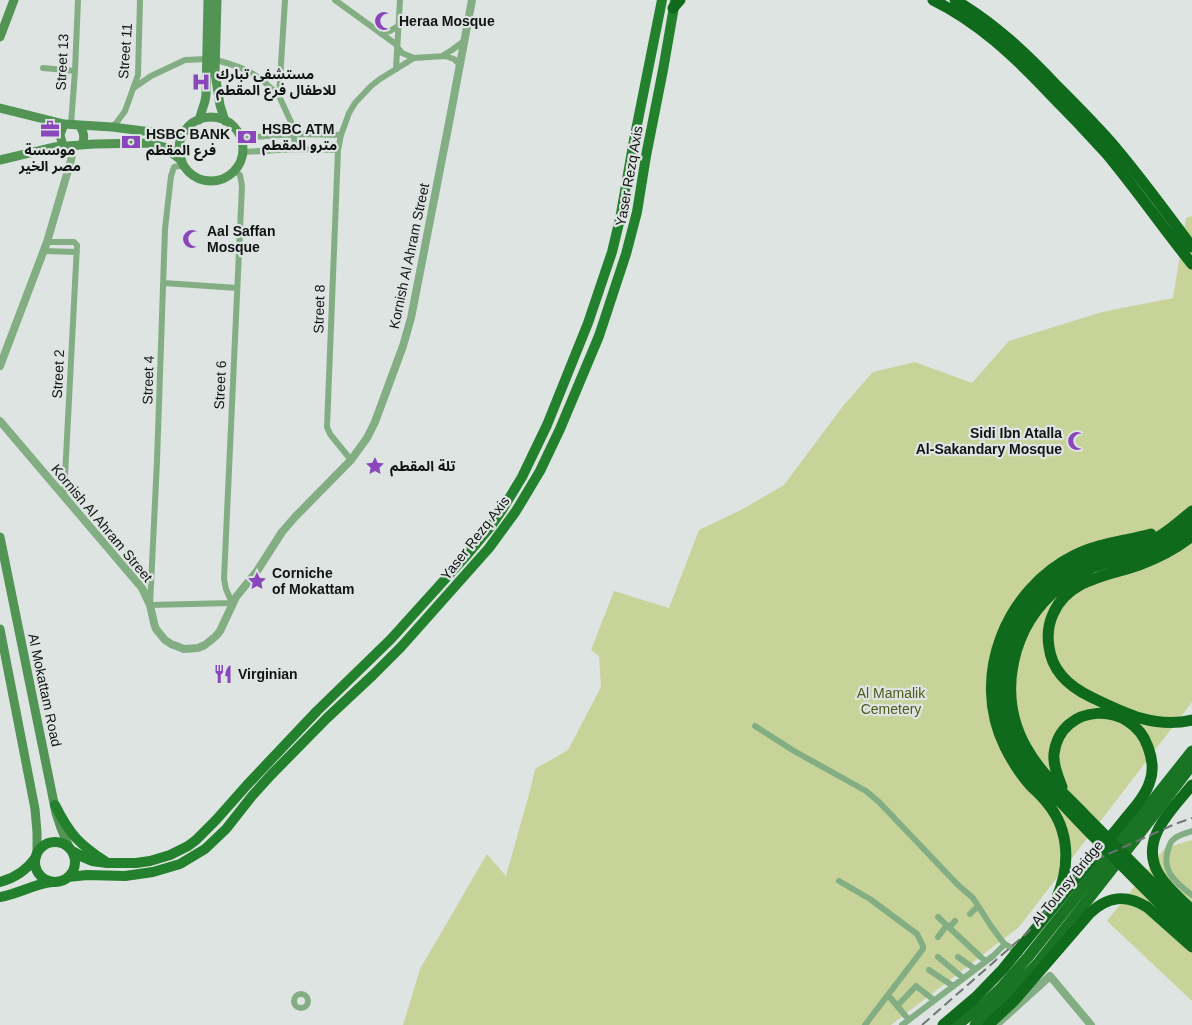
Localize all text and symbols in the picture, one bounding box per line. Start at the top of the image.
mosque icon: Heraa Mosque [373,10,395,32]
place label: Heraa Mosque [399,13,495,29]
street label: Street 11 [115,22,135,79]
street label: Street 13 [53,33,71,91]
place label: مستشفى تبارك للاطفال فرع المقطم [216,66,336,101]
hospital icon: مستشفى تبارك للاطفال فرع المقطم [190,71,212,93]
office icon: موسسة مصر الخير [39,118,61,140]
place label: HSBC ATM مترو المقطم [262,121,337,156]
street label: Yaser Rezq Axis [612,125,646,227]
place label: HSBC BANK فرع المقطم [146,126,230,161]
bank icon: HSBC ATM مترو المقطم [236,126,258,148]
bank icon: HSBC BANK فرع المقطم [120,131,142,153]
place label: موسسة مصر الخير [18,142,81,175]
street label: Kornish Al Ahram Street [386,182,432,330]
place label: Aal Saffan Mosque [207,223,275,255]
mosque icon: Aal Saffan Mosque [181,228,203,250]
street label: Street 8 [310,284,328,334]
street label: Street 2 [49,349,67,399]
street label: Street 4 [139,355,157,405]
street label: Street 6 [211,360,229,410]
place label: Sidi Ibn Atalla Al-Sakandary Mosque [916,425,1062,457]
mosque icon: Sidi Ibn Atalla Al-Sakandary Mosque [1066,430,1088,452]
place icon: تلة المقطم [364,455,386,477]
place label: تلة المقطم [390,458,456,477]
street label: Kornish Al Ahram Street [48,461,156,585]
street label: Yaser Rezq Axis [437,493,513,583]
place label: Corniche of Mokattam [272,565,354,597]
place icon: Corniche of Mokattam [246,570,268,592]
street label: Al Mokattam Road [25,632,65,748]
restaurant icon: Virginian [212,663,234,685]
place label: Virginian [238,666,298,682]
park label: Al Mamalik Cemetery [857,685,926,717]
street label: Al Tounsy Bridge [1028,837,1106,929]

